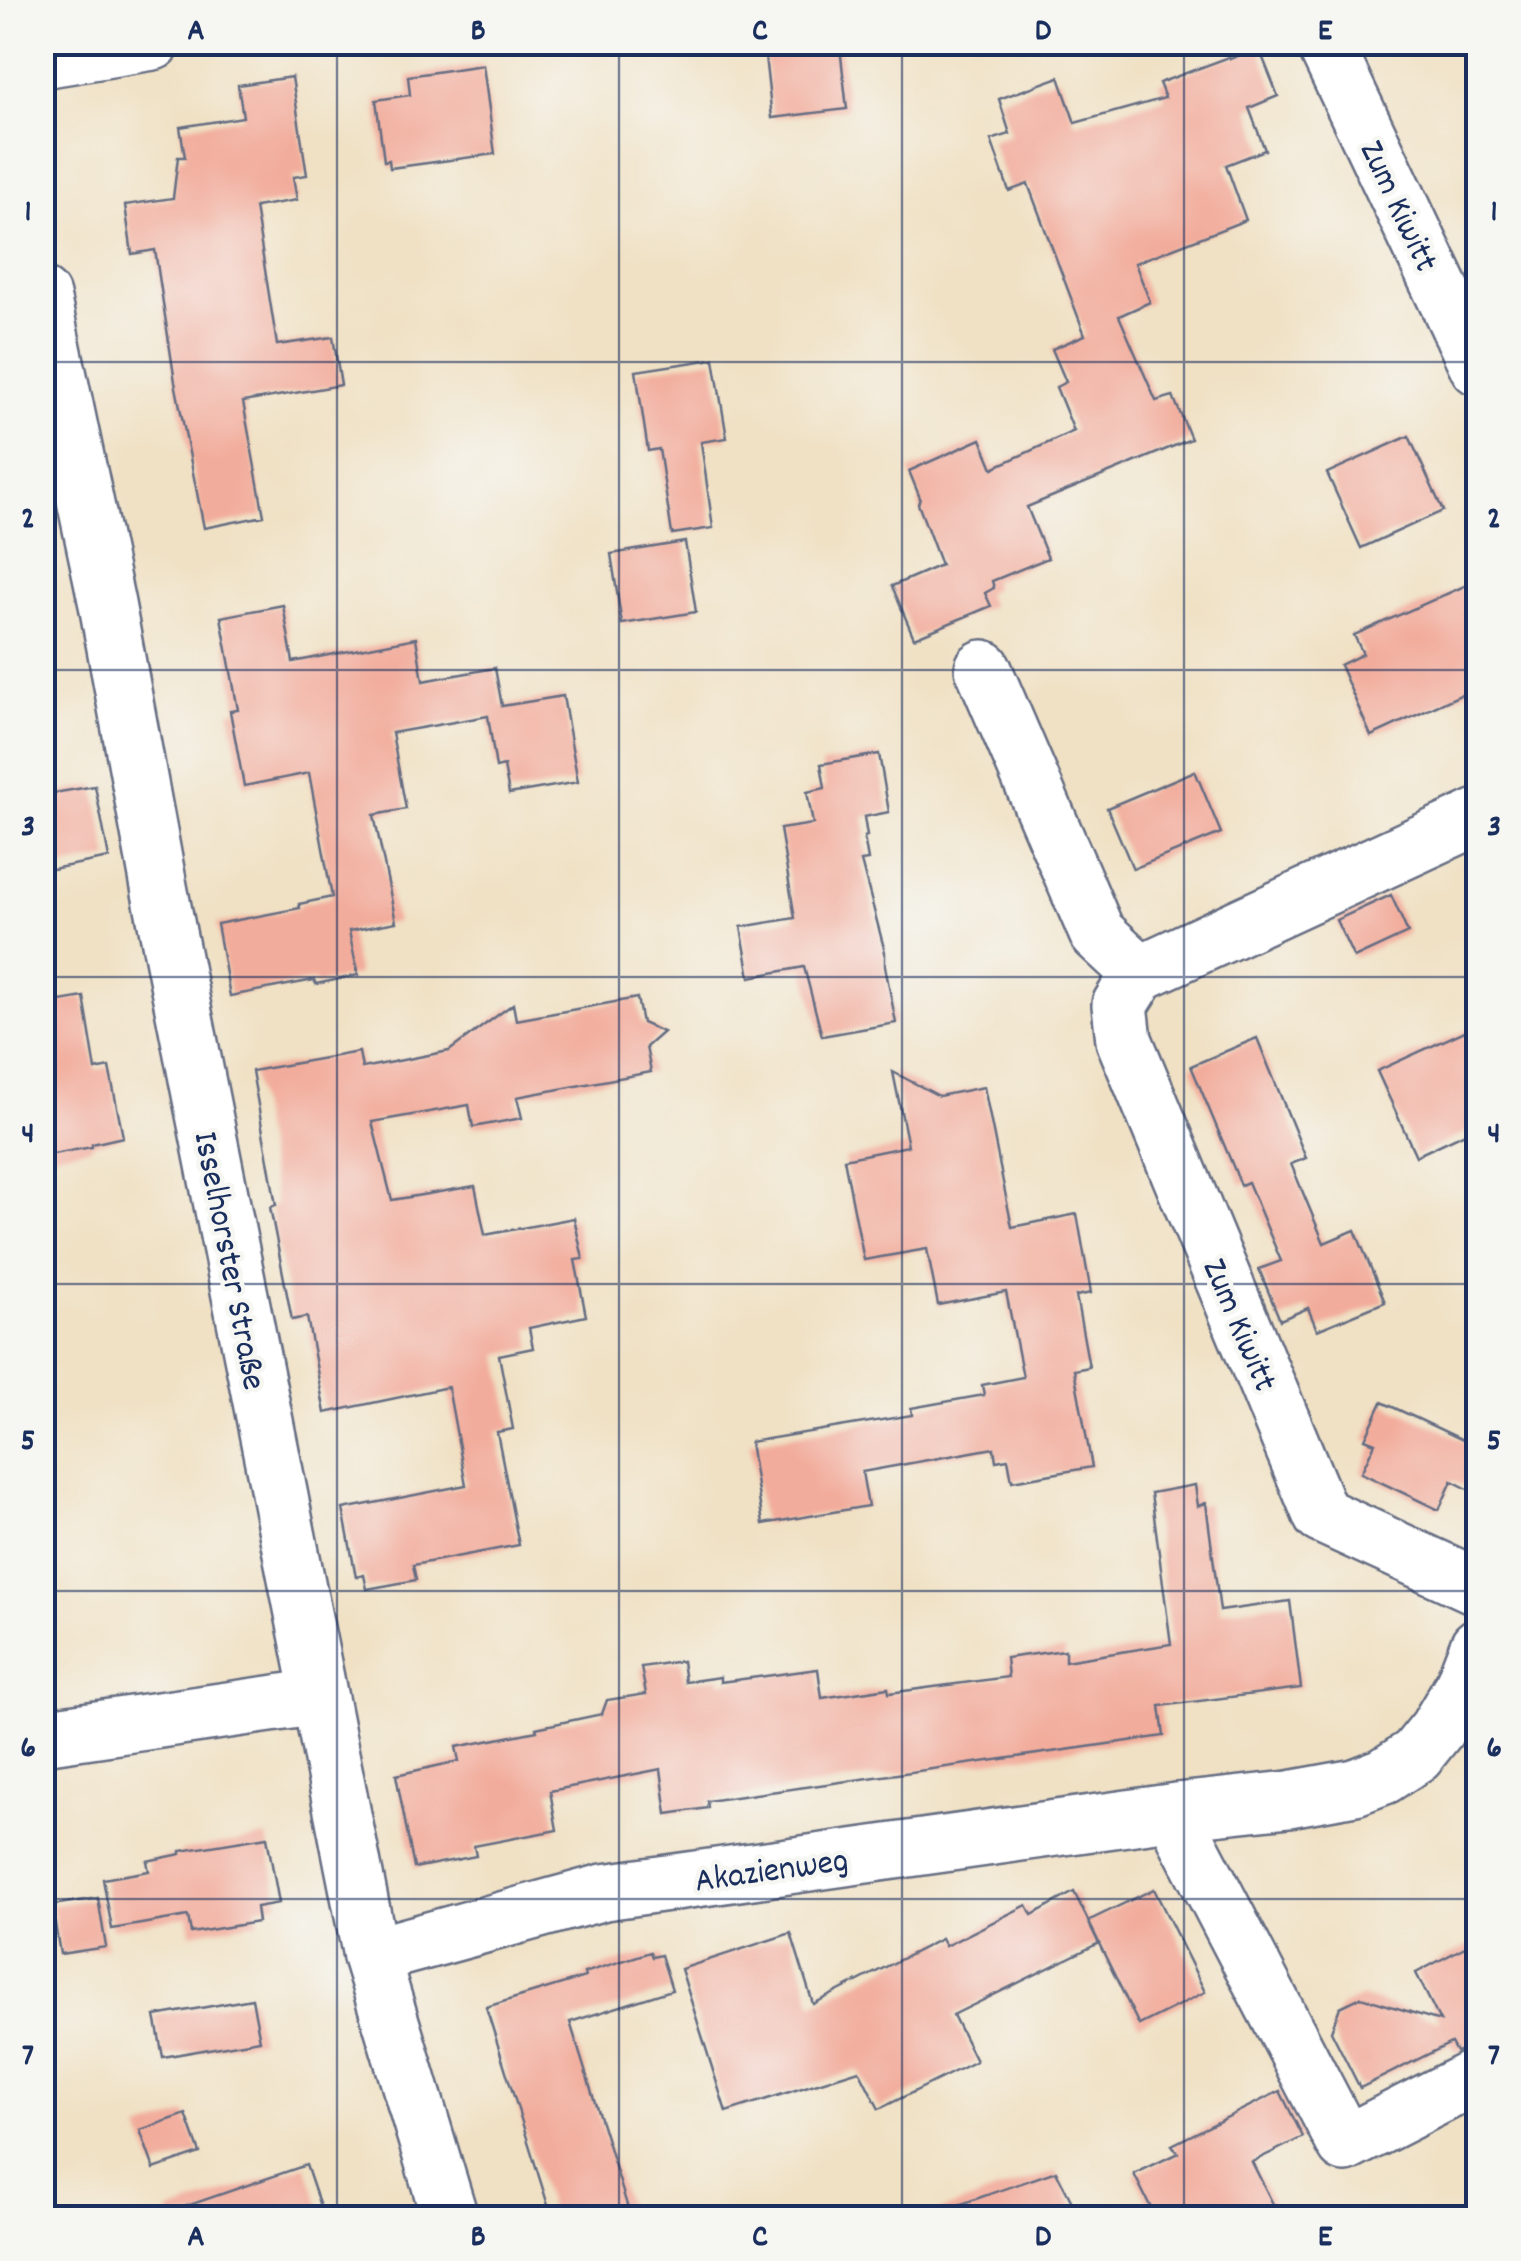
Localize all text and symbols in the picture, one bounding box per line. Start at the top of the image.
text: A [187,10,205,56]
text: B [470,10,486,56]
text: C [752,10,768,56]
text: D [1035,10,1052,56]
text: E [1318,10,1333,56]
street label: Zum Kiwitt [1344,133,1449,281]
text: 1 [24,191,32,237]
text: 1 [1490,191,1498,237]
text: 2 [21,498,35,544]
text: 2 [1487,498,1501,544]
text: 3 [21,806,35,852]
text: 3 [1487,806,1501,852]
text: 4 [21,1113,35,1159]
text: 4 [1487,1113,1501,1159]
street label: Isselhorster Straße [178,1127,277,1395]
street label: Zum Kiwitt [1187,1252,1288,1400]
text: 5 [21,1420,35,1466]
text: 5 [1487,1420,1501,1466]
text: 6 [20,1727,36,1773]
text: 6 [1486,1727,1502,1773]
street label: Akazienweg [692,1837,852,1908]
text: 7 [22,2035,34,2081]
text: 7 [1488,2035,1500,2081]
text: A [187,2216,205,2261]
text: B [470,2216,486,2261]
text: C [752,2216,768,2261]
text: D [1035,2216,1052,2261]
text: E [1318,2216,1333,2261]

